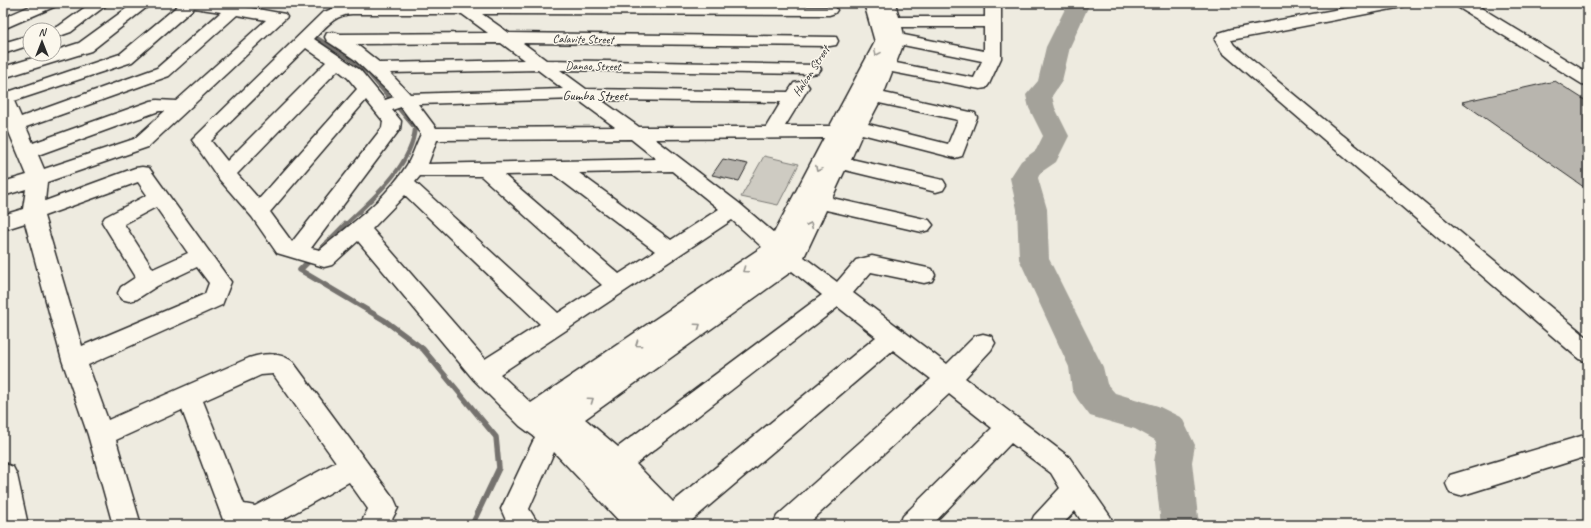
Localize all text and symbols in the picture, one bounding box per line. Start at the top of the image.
north arrow [22,22,62,62]
text: N [39,25,48,39]
street label: Calavite Street [552,30,616,48]
street label: Halcon Street [789,41,834,99]
one-way arrow [874,49,882,57]
street label: Danao Street [565,58,622,75]
street label: Gumba Street [562,87,629,104]
one-way arrow [815,165,823,172]
one-way arrow [805,221,813,229]
one-way arrow [742,265,749,273]
one-way arrow [694,323,701,331]
one-way arrow [635,339,642,347]
one-way arrow [587,398,594,405]

